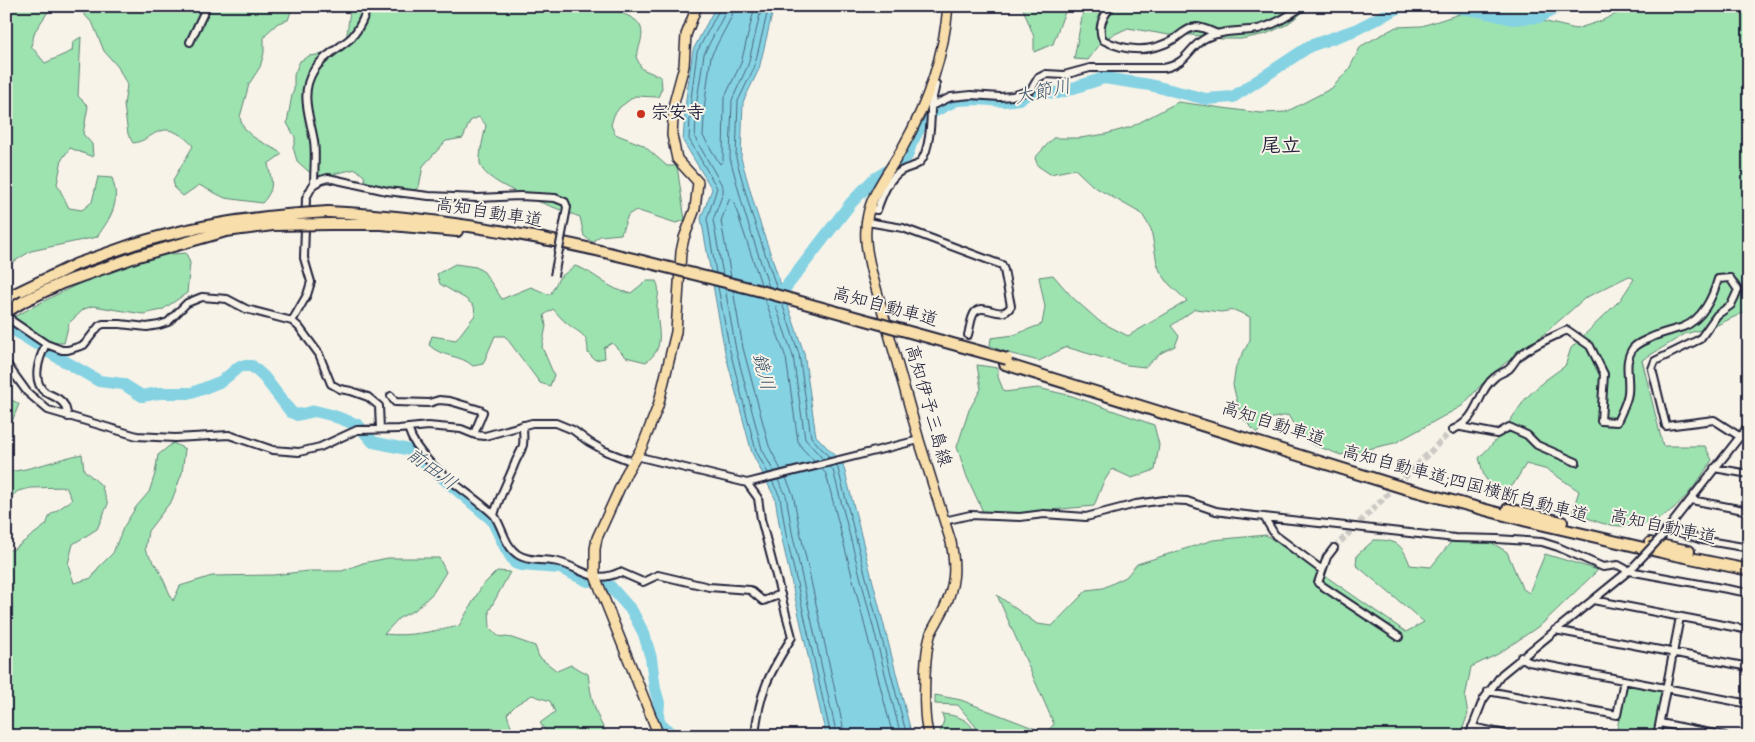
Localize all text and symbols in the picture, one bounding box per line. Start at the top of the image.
water label: 大節川 [1012,74,1074,112]
place label: 宗安寺 [651,101,705,127]
marker: 宗安寺 [635,108,647,120]
district label: 尾立 [1261,133,1301,162]
street label: 高知自動車道 [434,193,544,235]
street label: 高知自動車道 [829,281,941,335]
street label: 高知伊予三島線 [897,342,957,470]
water label: 鏡川 [744,350,780,394]
street label: 高知自動車道 [1218,396,1328,454]
street label: 高知自動車道;四国横断自動車道 [1339,440,1591,530]
water label: 前田川 [400,442,462,498]
street label: 高知自動車道 [1607,504,1719,552]

